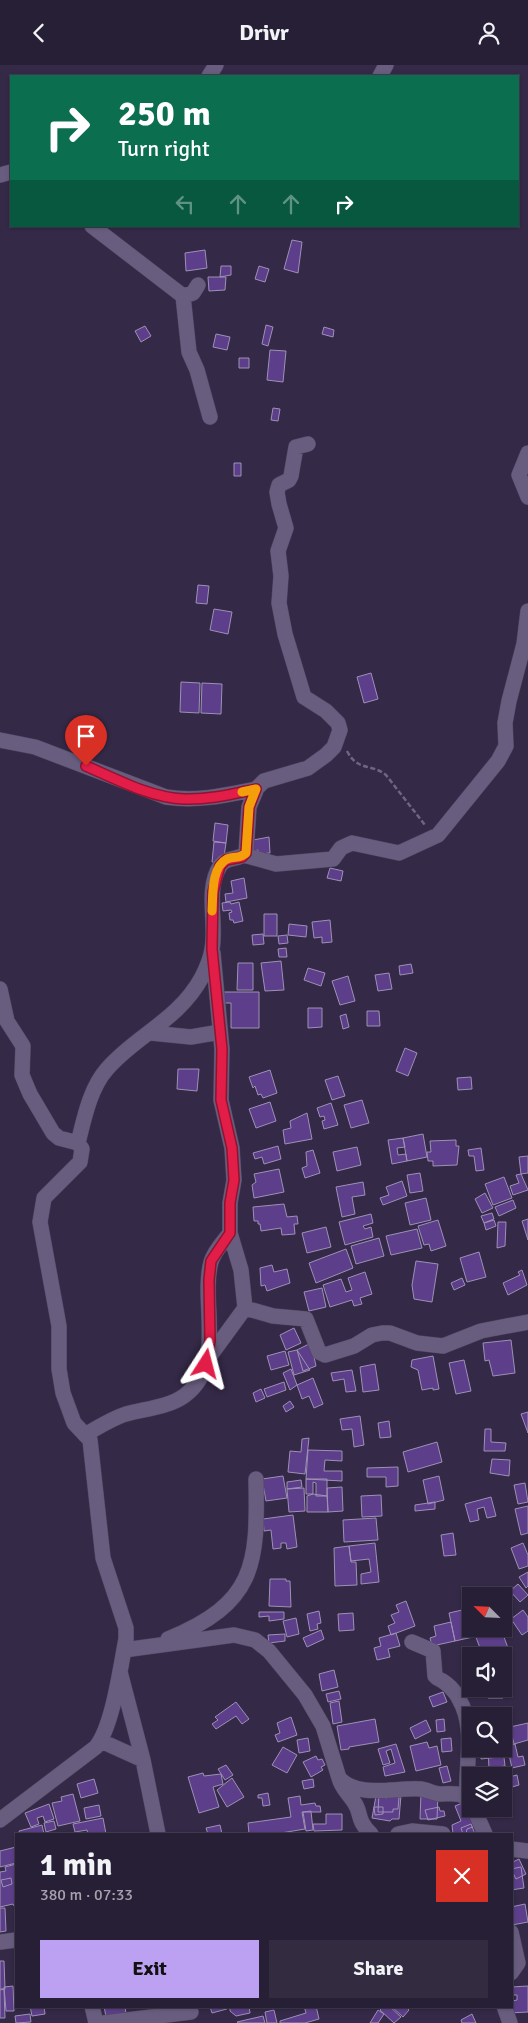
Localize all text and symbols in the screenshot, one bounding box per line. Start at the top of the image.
icon: back [25,19,53,47]
text: Drivr [239,19,289,46]
icon: person [475,19,503,47]
text: 250 m [118,92,211,135]
icon: right [35,95,100,160]
text: Turn right [118,135,210,162]
icon: left [171,190,199,218]
icon: ahead [224,190,252,218]
icon: ahead [277,190,305,218]
icon: right [330,190,358,218]
pin [65,715,107,766]
icon: arrive [72,722,100,750]
position arrow [179,1337,231,1389]
north arrow [462,1587,512,1637]
map controls [462,1587,512,1817]
button: sound [462,1647,512,1697]
button: search [462,1707,512,1757]
button: layers [462,1767,512,1817]
text: 1 min [40,1847,112,1884]
button: close [436,1850,488,1902]
text: 380 m · 07:33 [40,1885,133,1905]
button: Exit [40,1940,259,1998]
button: Share [269,1940,488,1998]

